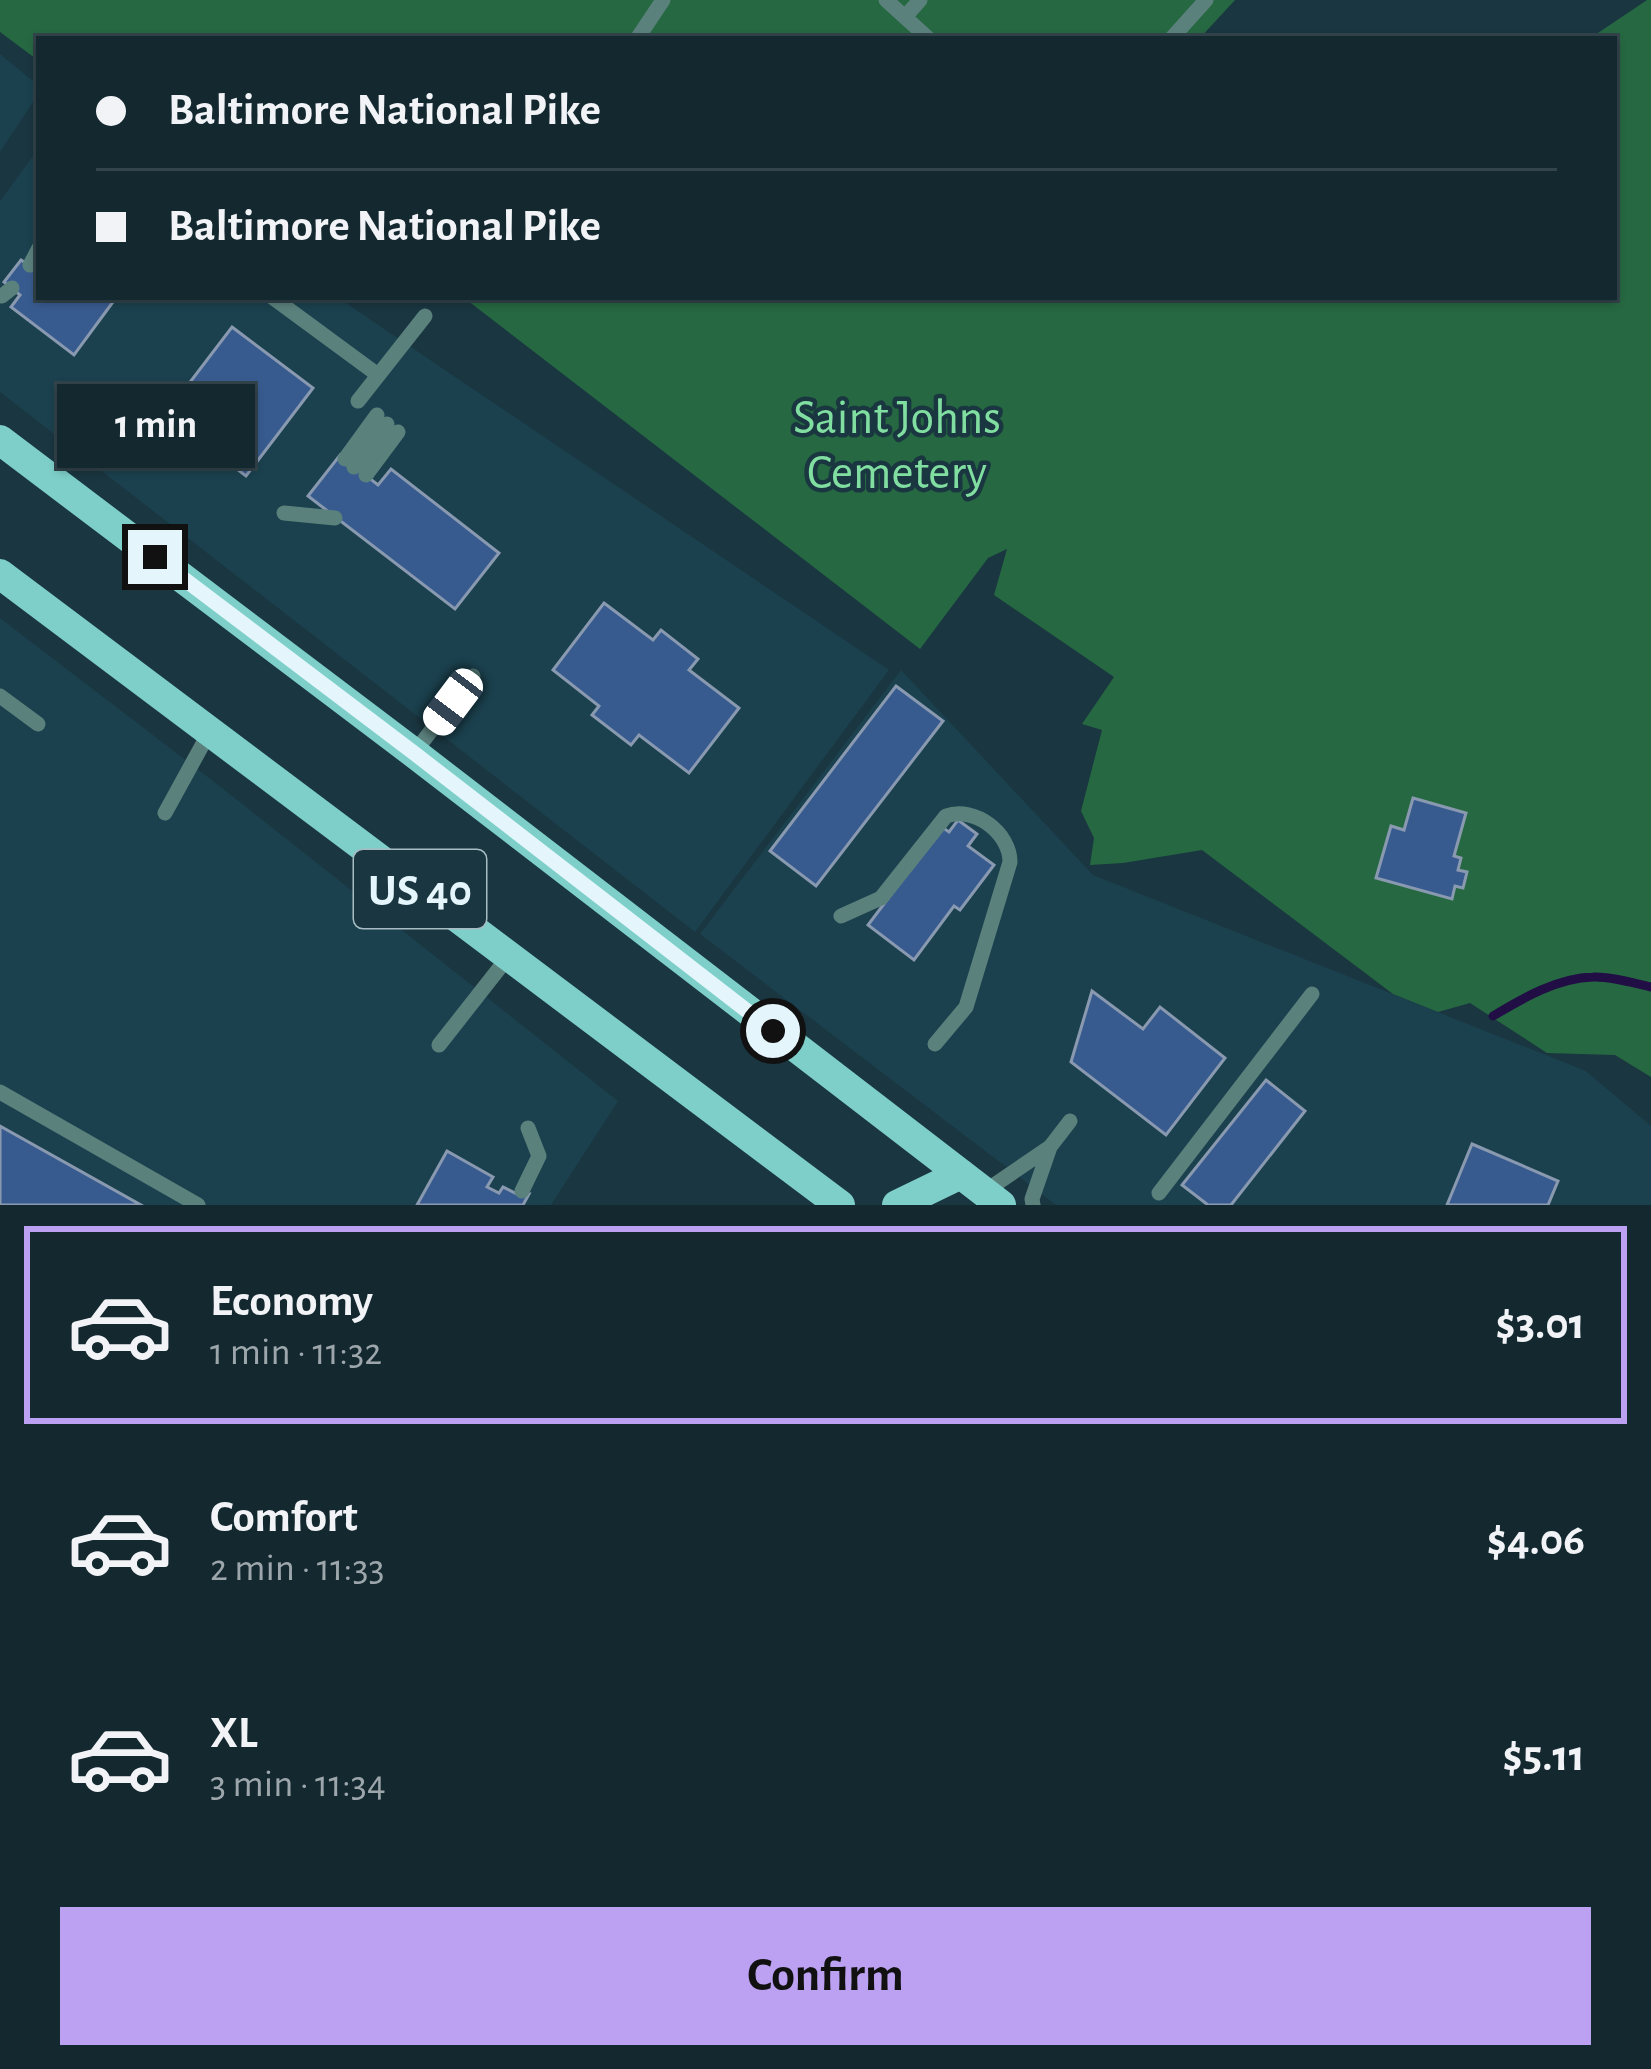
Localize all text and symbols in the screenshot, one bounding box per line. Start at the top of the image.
text: Baltimore National Pike [168,88,601,133]
text: Baltimore National Pike [168,204,601,249]
callout: 1 min [56,383,254,467]
park label: Saint Johns Cemetery [793,395,1001,498]
text: 1 min [115,406,197,445]
route end [128,530,182,584]
car [417,662,489,742]
road number: US 40 [354,850,486,928]
route start [746,1004,800,1058]
icon: car [66,1271,174,1379]
text: Economy [210,1279,373,1324]
text: $3.01 [1495,1302,1585,1347]
text: 1 min · 11:32 [210,1333,382,1372]
icon: car [66,1487,174,1595]
text: Comfort [210,1495,358,1540]
text: $4.06 [1487,1518,1585,1563]
text: 2 min · 11:33 [210,1549,385,1588]
icon: car [66,1703,174,1811]
text: XL [210,1711,258,1756]
text: $5.11 [1503,1734,1585,1779]
text: 3 min · 11:34 [210,1765,386,1804]
button: Confirm [60,1907,1591,2045]

